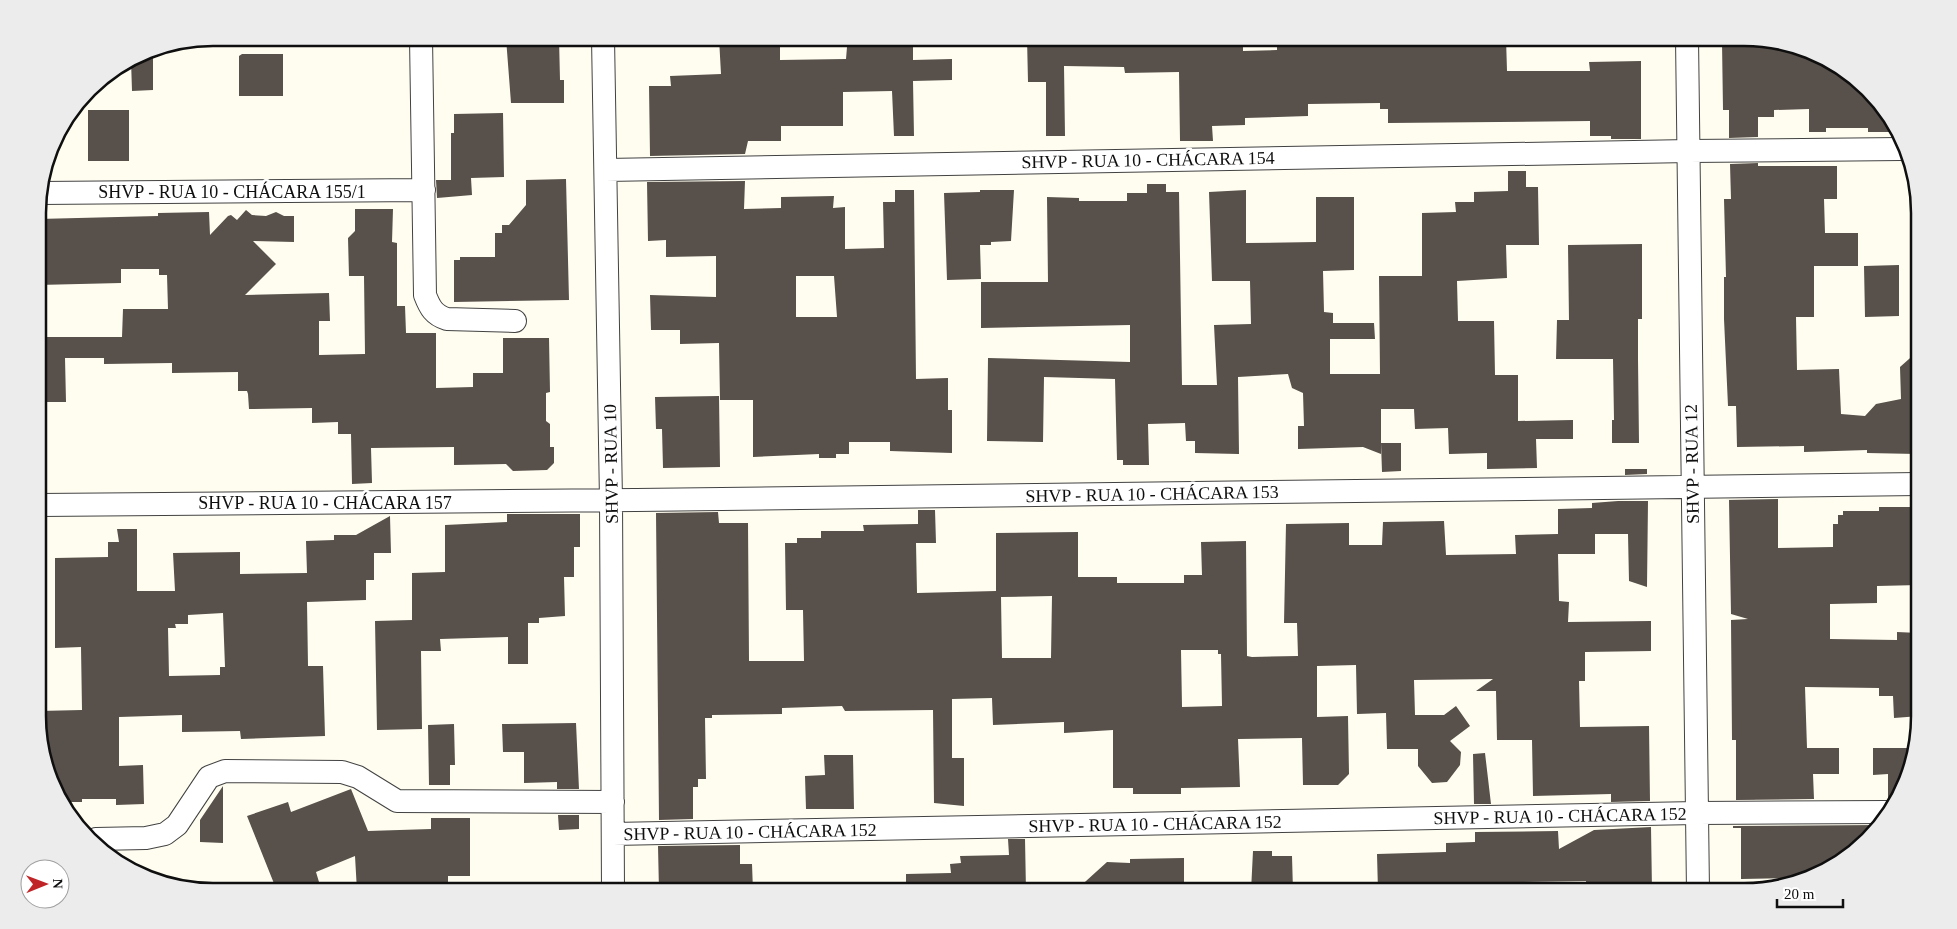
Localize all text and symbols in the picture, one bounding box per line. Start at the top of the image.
street label: SHVP - RUA 10 - CHÁCARA 154 [1021,147,1275,172]
street label: SHVP - RUA 10 - CHÁCARA 155/1 [98,181,366,202]
street label: SHVP - RUA 10 [600,404,622,524]
street label: SHVP - RUA 12 [1681,404,1703,524]
street label: SHVP - RUA 10 - CHÁCARA 153 [1025,481,1279,506]
street label: SHVP - RUA 10 - CHÁCARA 157 [198,492,452,513]
street label: SHVP - RUA 10 - CHÁCARA 152 [1433,803,1687,828]
street label: SHVP - RUA 10 - CHÁCARA 152 [1028,811,1282,836]
street label: SHVP - RUA 10 - CHÁCARA 152 [623,819,877,844]
north arrow [20,859,70,909]
scale bar [1777,876,1843,908]
text: N [50,879,65,889]
text: 20 m [1784,886,1815,902]

